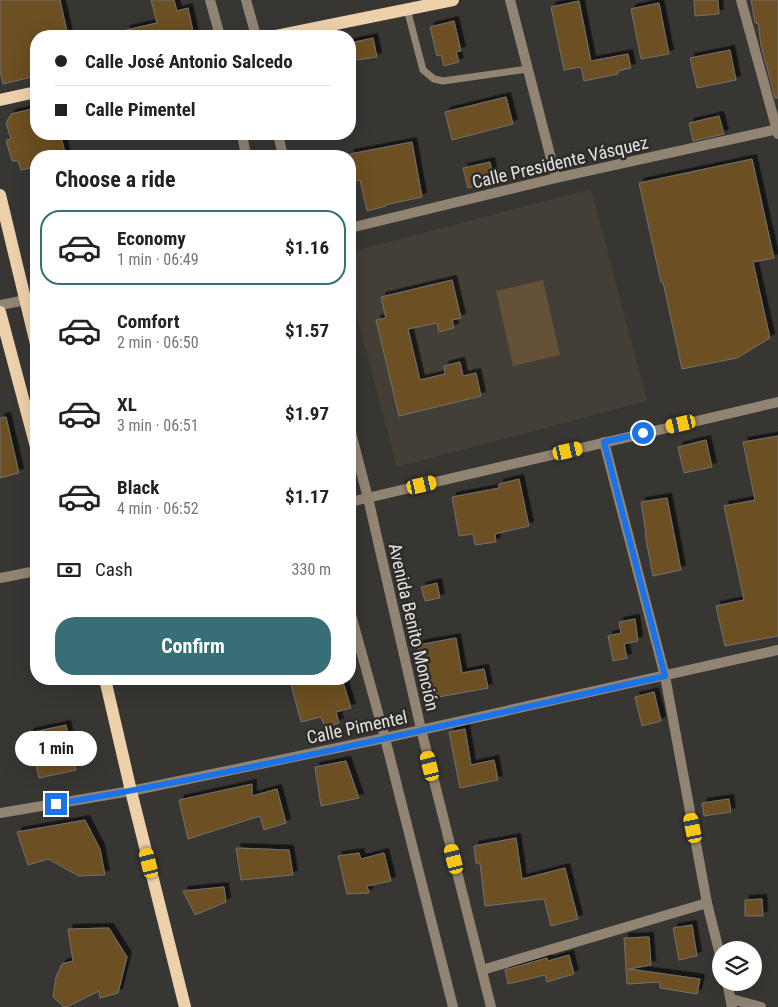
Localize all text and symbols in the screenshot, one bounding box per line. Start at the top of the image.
text: Calle José Antonio Salcedo [85,50,293,73]
text: Calle Pimentel [85,98,196,121]
street label: Calle Presidente Vásquez [470,131,650,193]
text: Choose a ride [55,167,176,192]
icon: car [57,225,102,270]
text: Economy [117,227,186,250]
text: $1.16 [285,236,329,259]
text: 1 min · 06:49 [117,250,199,269]
icon: car [57,308,102,353]
text: Comfort [117,310,180,333]
text: $1.57 [285,319,329,342]
text: 2 min · 06:50 [117,333,199,352]
icon: car [57,391,102,436]
text: XL [117,393,137,416]
text: $1.97 [285,402,329,425]
car [664,413,697,435]
text: 3 min · 06:51 [117,416,199,435]
route start [632,422,654,444]
car [551,440,584,462]
icon: car [57,474,102,519]
car [405,474,438,496]
text: Black [117,476,159,499]
text: $1.17 [285,485,329,508]
text: 4 min · 06:52 [117,499,199,518]
street label: Avenida Benito Monción [384,541,444,713]
icon: cash [55,556,83,584]
text: Cash [95,558,133,581]
text: 330 m [292,560,331,579]
button: Confirm [55,617,331,675]
street label: Calle Pimentel [305,706,409,748]
callout: 1 min [15,732,97,766]
text: 1 min [38,739,74,758]
car [419,750,440,782]
route end [45,793,67,815]
car [682,812,703,844]
car [443,843,464,875]
car [138,847,159,879]
map controls [712,941,762,991]
button: layers [712,941,762,991]

